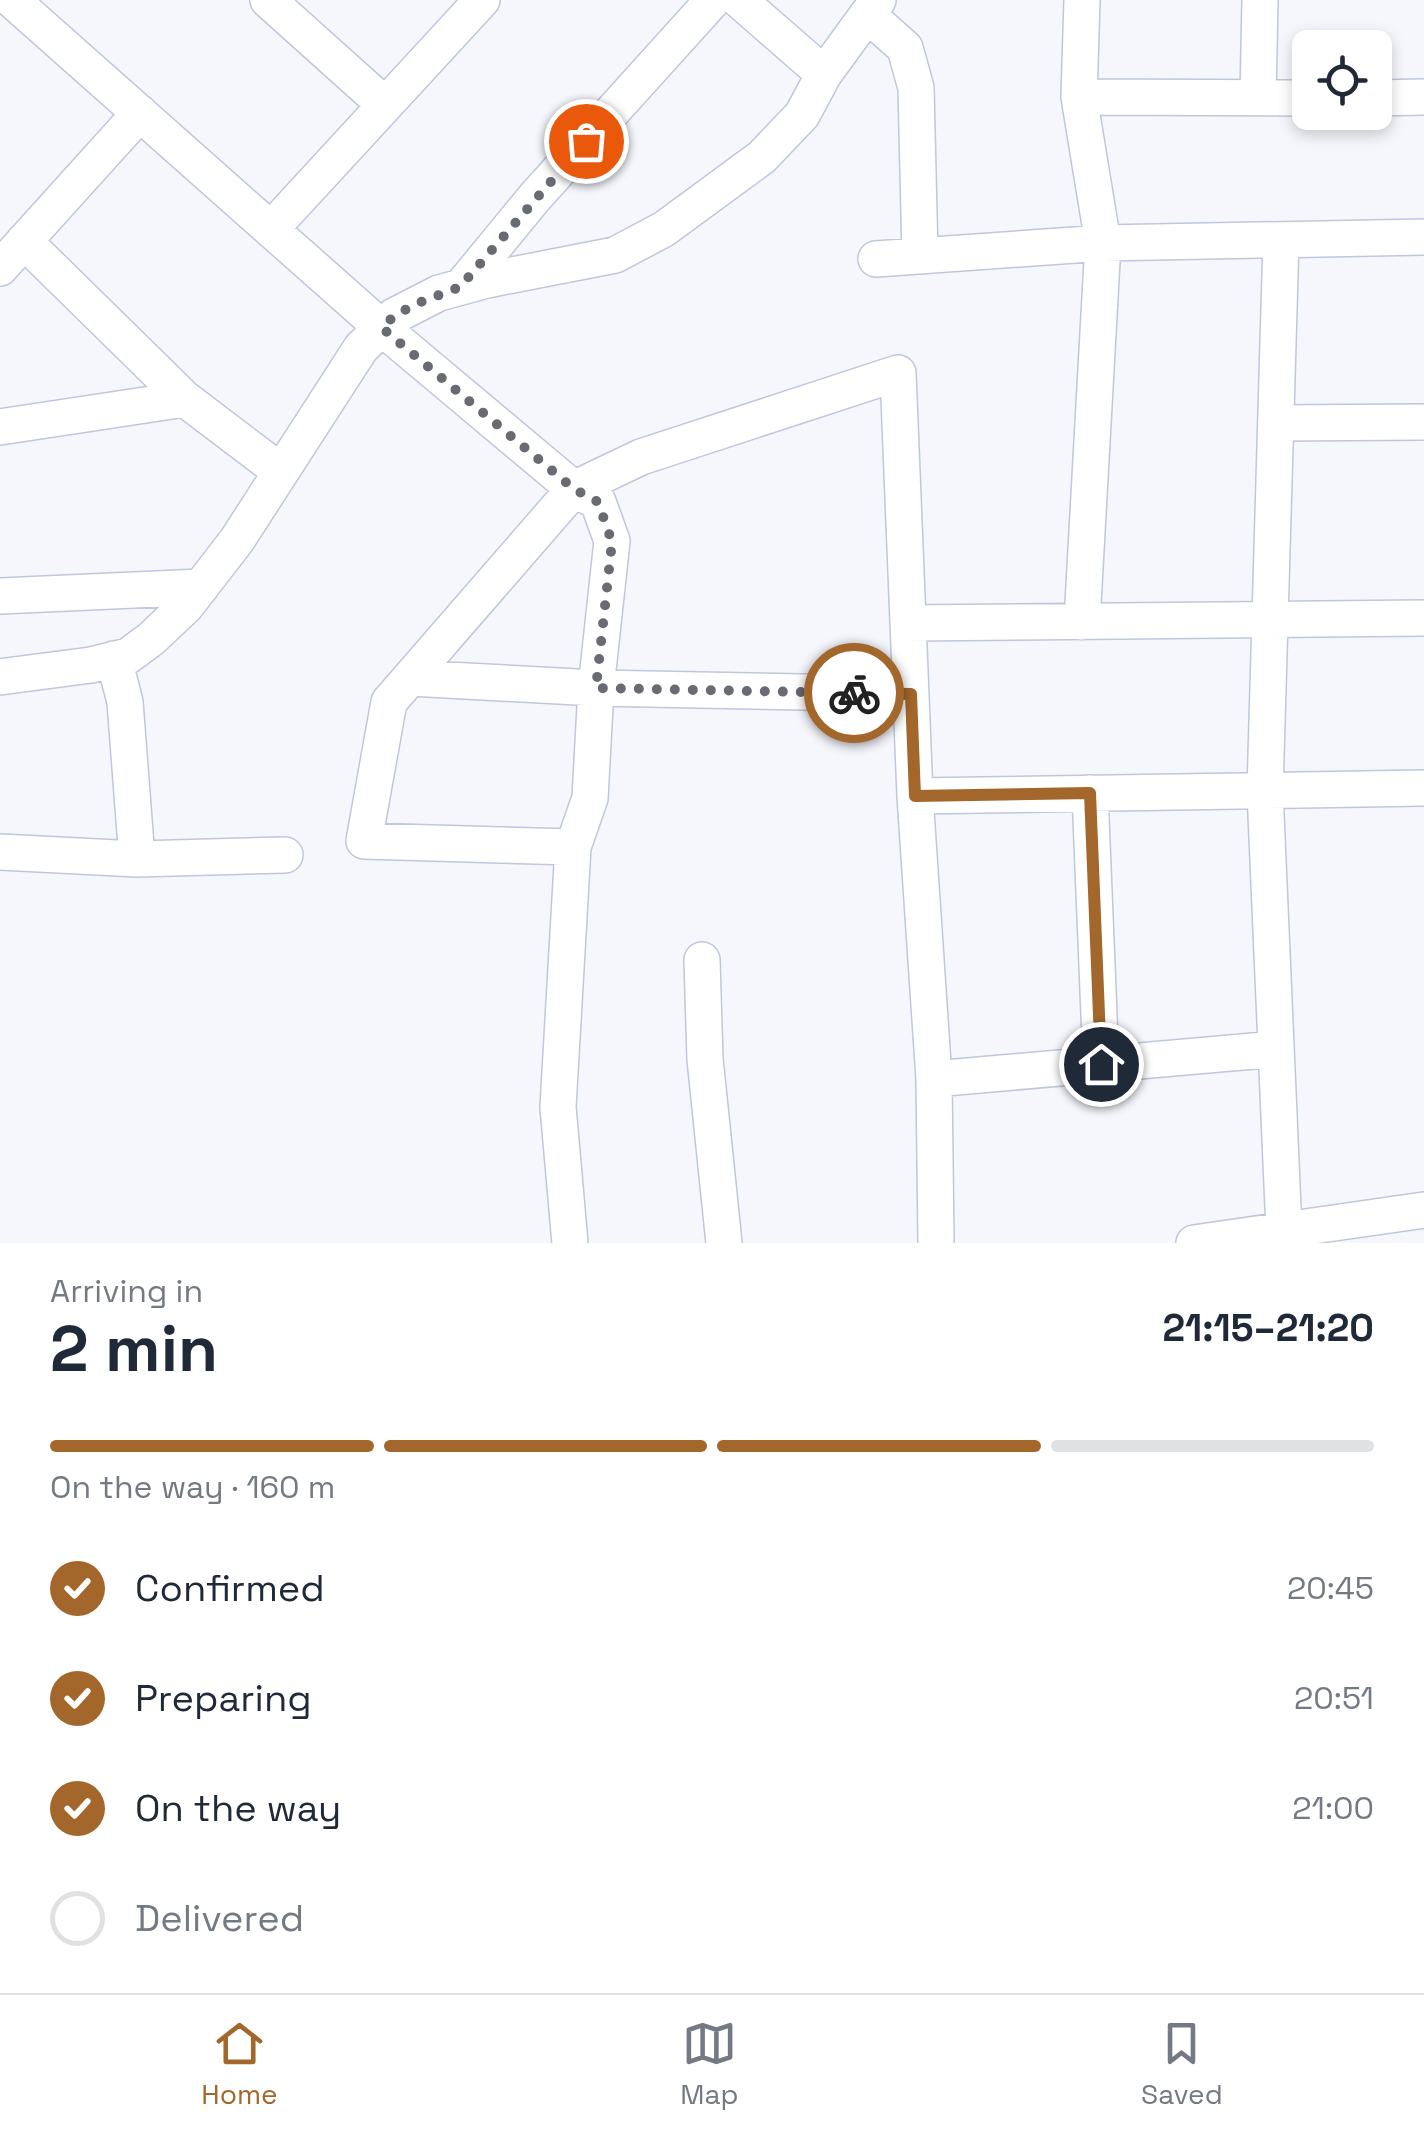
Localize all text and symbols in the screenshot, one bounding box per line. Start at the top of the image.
map controls [1292,30,1392,130]
button: locate [1292,30,1392,130]
pin [544,99,629,184]
icon: bag [559,114,614,169]
courier [804,643,904,743]
icon: bike [827,666,882,721]
pin [1059,1022,1144,1107]
icon: home [1074,1037,1129,1092]
text: Arriving in [50,1271,203,1311]
text: 21:15–21:20 [1162,1304,1374,1352]
text: 2 min [50,1307,218,1390]
text: On the way · 160 m [50,1467,335,1507]
icon: check [50,1561,105,1616]
text: Confirmed [135,1564,325,1612]
text: 20:45 [1287,1568,1374,1608]
icon: check [50,1671,105,1726]
text: Preparing [135,1674,312,1722]
text: 20:51 [1294,1678,1374,1718]
icon: check [50,1781,105,1836]
text: On the way [135,1784,341,1832]
text: 21:00 [1292,1788,1374,1828]
text: Delivered [135,1894,304,1942]
tab: Home [201,2016,278,2112]
tab: Map [680,2016,739,2112]
tab: Saved [1141,2016,1223,2112]

